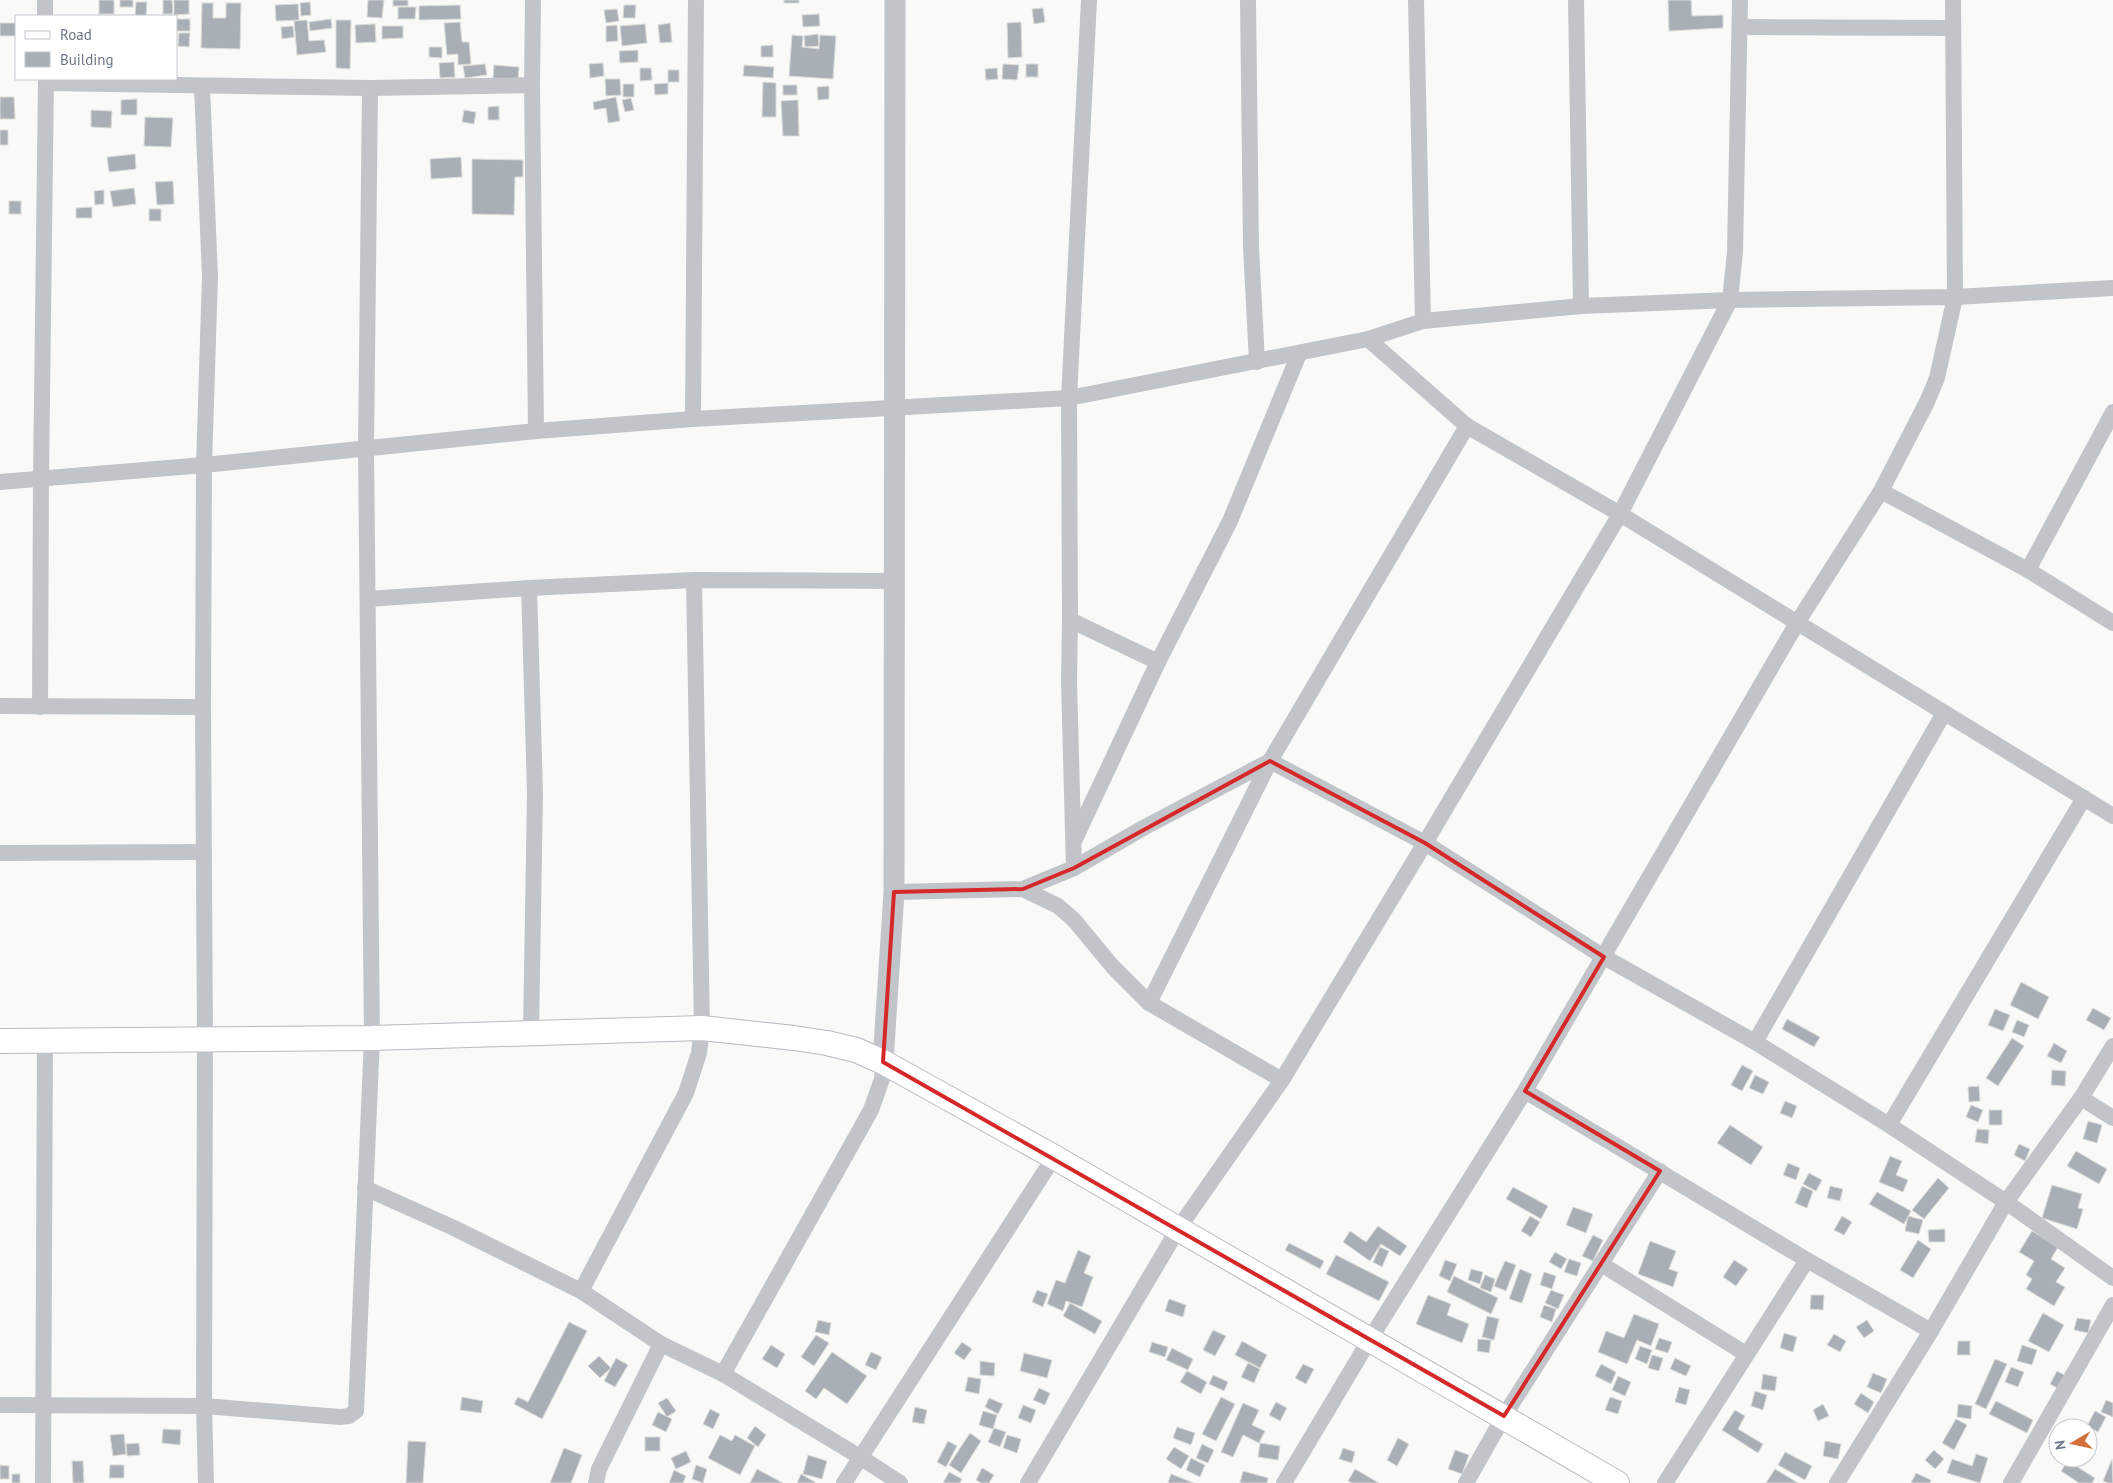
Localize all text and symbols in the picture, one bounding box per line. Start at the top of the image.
legend [15,15,178,80]
text: Road [60,25,92,44]
text: Building [60,50,114,69]
north arrow [2048,1418,2098,1468]
text: N [2051,1439,2070,1451]

